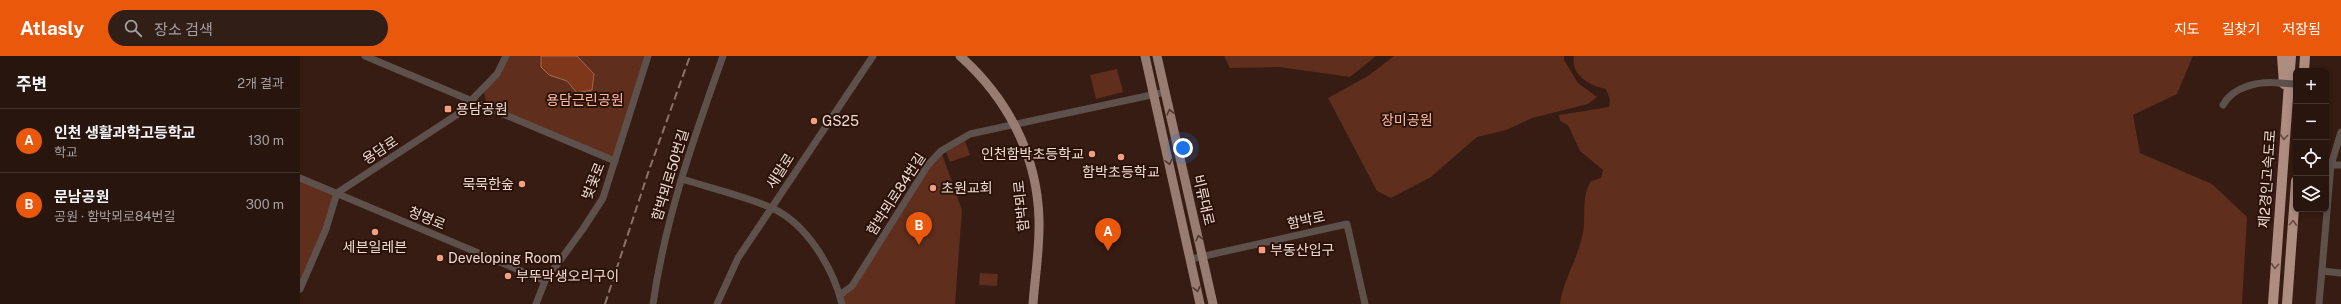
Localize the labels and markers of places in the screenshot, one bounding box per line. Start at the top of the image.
place label: 용담공원 [456,101,508,117]
marker: 용담공원 [443,104,453,114]
place label: GS25 [822,113,859,129]
marker: GS25 [809,116,819,126]
place label: 인천함박초등학교 [981,146,1084,162]
marker: 인천함박초등학교 [1087,149,1097,159]
marker: 함박초등학교 [1116,152,1126,162]
place label: 함박초등학교 [1082,164,1160,180]
place label: 묵묵한숲 [462,176,514,192]
marker: 묵묵한숲 [517,179,527,189]
place label: 초원교회 [941,180,993,196]
marker: 초원교회 [928,183,938,193]
pin: B [906,212,932,245]
pin: A [1095,218,1121,251]
marker: 세븐일레븐 [370,227,380,237]
place label: 세븐일레븐 [343,239,407,255]
place label: 부동산입구 [1270,242,1335,258]
marker: 부동산입구 [1257,245,1267,255]
place label: Developing Room [448,250,561,266]
marker: Developing Room [435,253,445,263]
place label: 부뚜막생오리구이 [516,268,619,284]
marker: 부뚜막생오리구이 [503,271,513,281]

